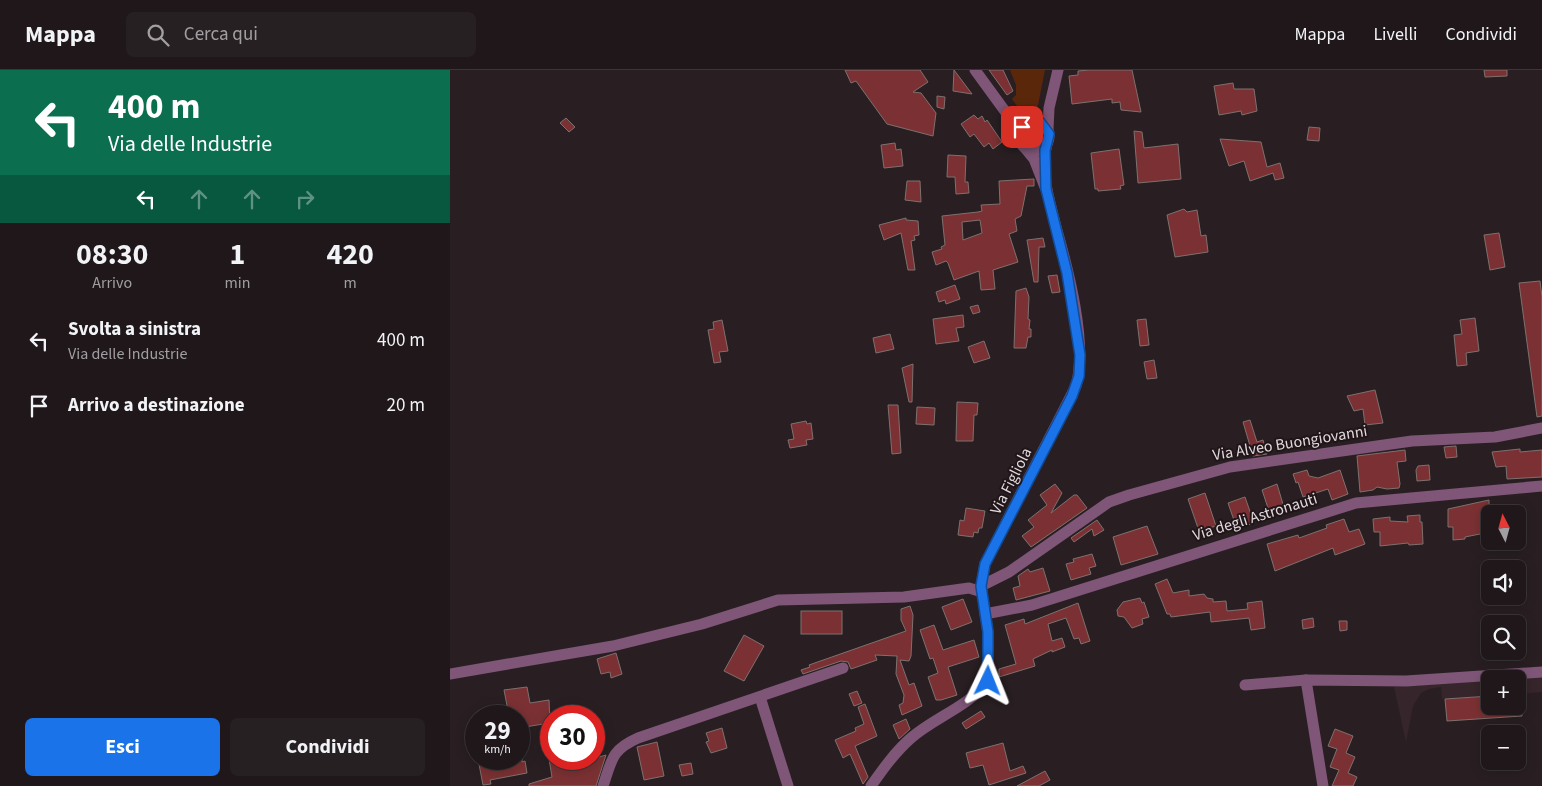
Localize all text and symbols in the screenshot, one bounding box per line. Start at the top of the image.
search box [126,12,476,57]
text: Mappa [25,17,96,52]
icon: search [144,21,172,49]
text: Cerca qui [184,21,258,48]
text: Mappa [1294,22,1345,47]
text: Livelli [1373,22,1417,47]
text: Condividi [1445,22,1517,47]
text: 400 m [108,82,200,132]
icon: left [25,90,90,155]
pin [1001,106,1043,148]
icon: arrive [1008,113,1036,141]
text: Via delle Industrie [108,128,272,160]
icon: left [132,185,160,213]
icon: ahead [185,185,213,213]
icon: ahead [238,185,266,213]
icon: right [291,185,319,213]
text: 08:30 [76,233,148,276]
text: 1 [229,233,245,276]
text: 420 [326,233,374,276]
text: Arrivo [92,272,132,294]
text: min [224,272,250,294]
text: m [344,272,357,294]
text: Svolta a sinistra [68,316,201,343]
icon: left [25,327,53,355]
text: 400 m [377,327,425,354]
text: Via delle Industrie [68,343,187,365]
icon: arrive [25,392,53,420]
text: Arrivo a destinazione [68,392,245,419]
text: 20 m [387,392,425,419]
street label: Via Alveo Buongiovanni [1211,420,1369,466]
street label: Via Figliola [985,444,1037,518]
street label: Via degli Astronauti [1190,488,1320,546]
north arrow [1481,505,1526,550]
map controls [1481,505,1526,770]
button: sound [1481,560,1526,605]
button: search [1481,615,1526,660]
position arrow [961,654,1013,706]
button: + [1481,670,1526,715]
speed limit sign: 30 [540,705,605,770]
text: 29 [484,713,511,749]
button: Esci [25,718,220,776]
button: Condividi [230,718,425,776]
button: − [1481,725,1526,770]
text: km/h [484,741,511,758]

